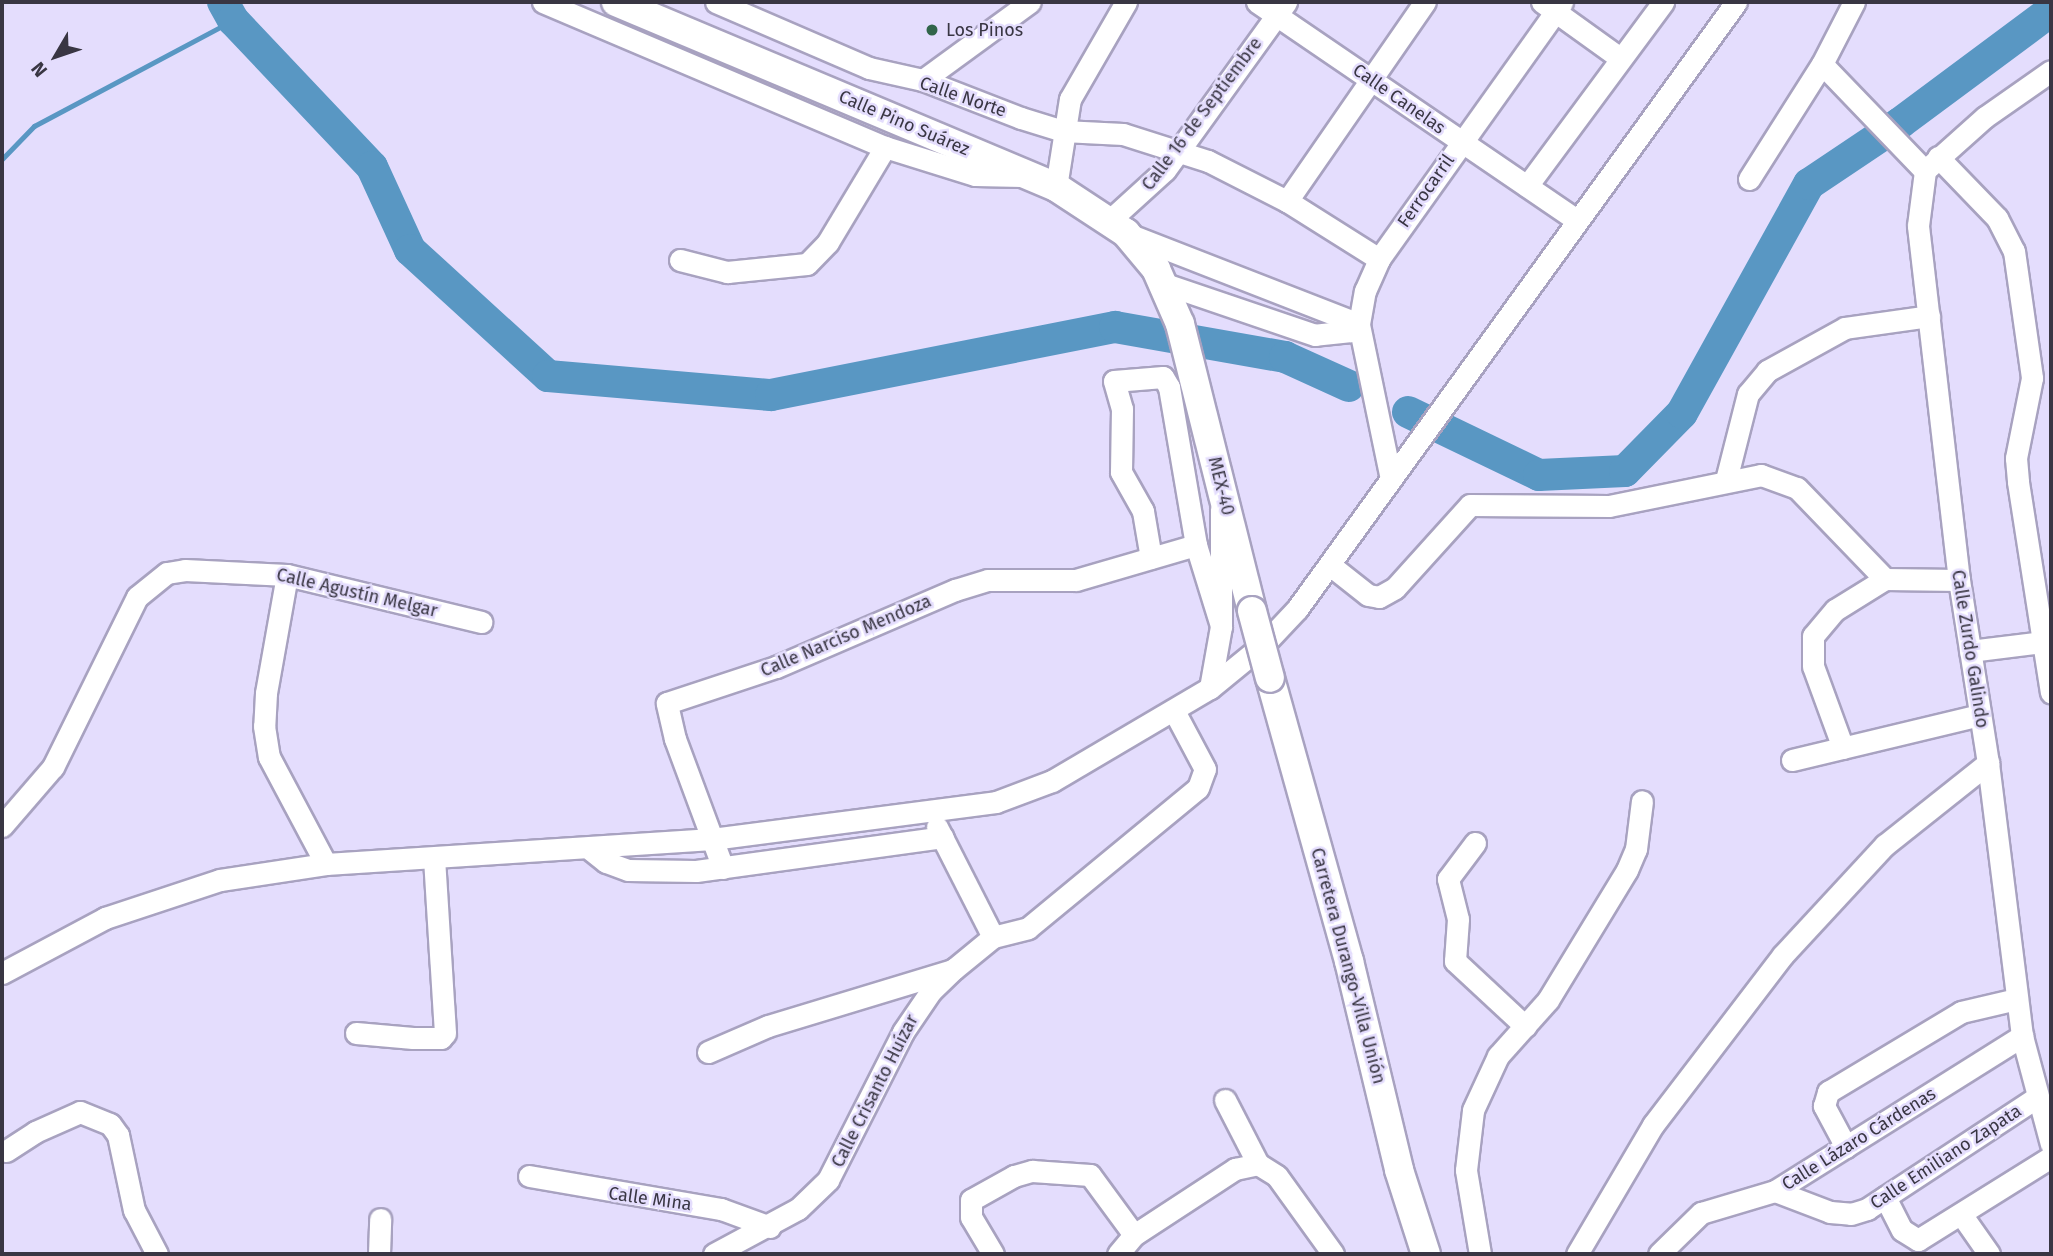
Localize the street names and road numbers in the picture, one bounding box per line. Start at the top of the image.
street label: Calle 16 de Septiembre [1137,33,1267,195]
street label: Calle Canelas [1349,59,1449,139]
street label: Calle Norte [917,72,1009,122]
street label: Calle Pino Suárez [835,86,973,160]
street label: Ferrocarril [1393,150,1459,232]
street label: MEX-40 [1203,455,1239,517]
street label: Calle Agustín Melgar [274,564,440,622]
street label: Calle Zurdo Galindo [1947,568,1993,730]
street label: Calle Narciso Mendoza [757,590,935,682]
street label: Carretera Durango-Villa Unión [1306,846,1390,1086]
street label: Calle Crisanto Huízar [827,1011,923,1171]
street label: Calle Lázaro Cárdenas [1778,1083,1940,1195]
street label: Calle Emiliano Zapata [1866,1100,2026,1214]
street label: Calle Mina [607,1182,693,1216]

